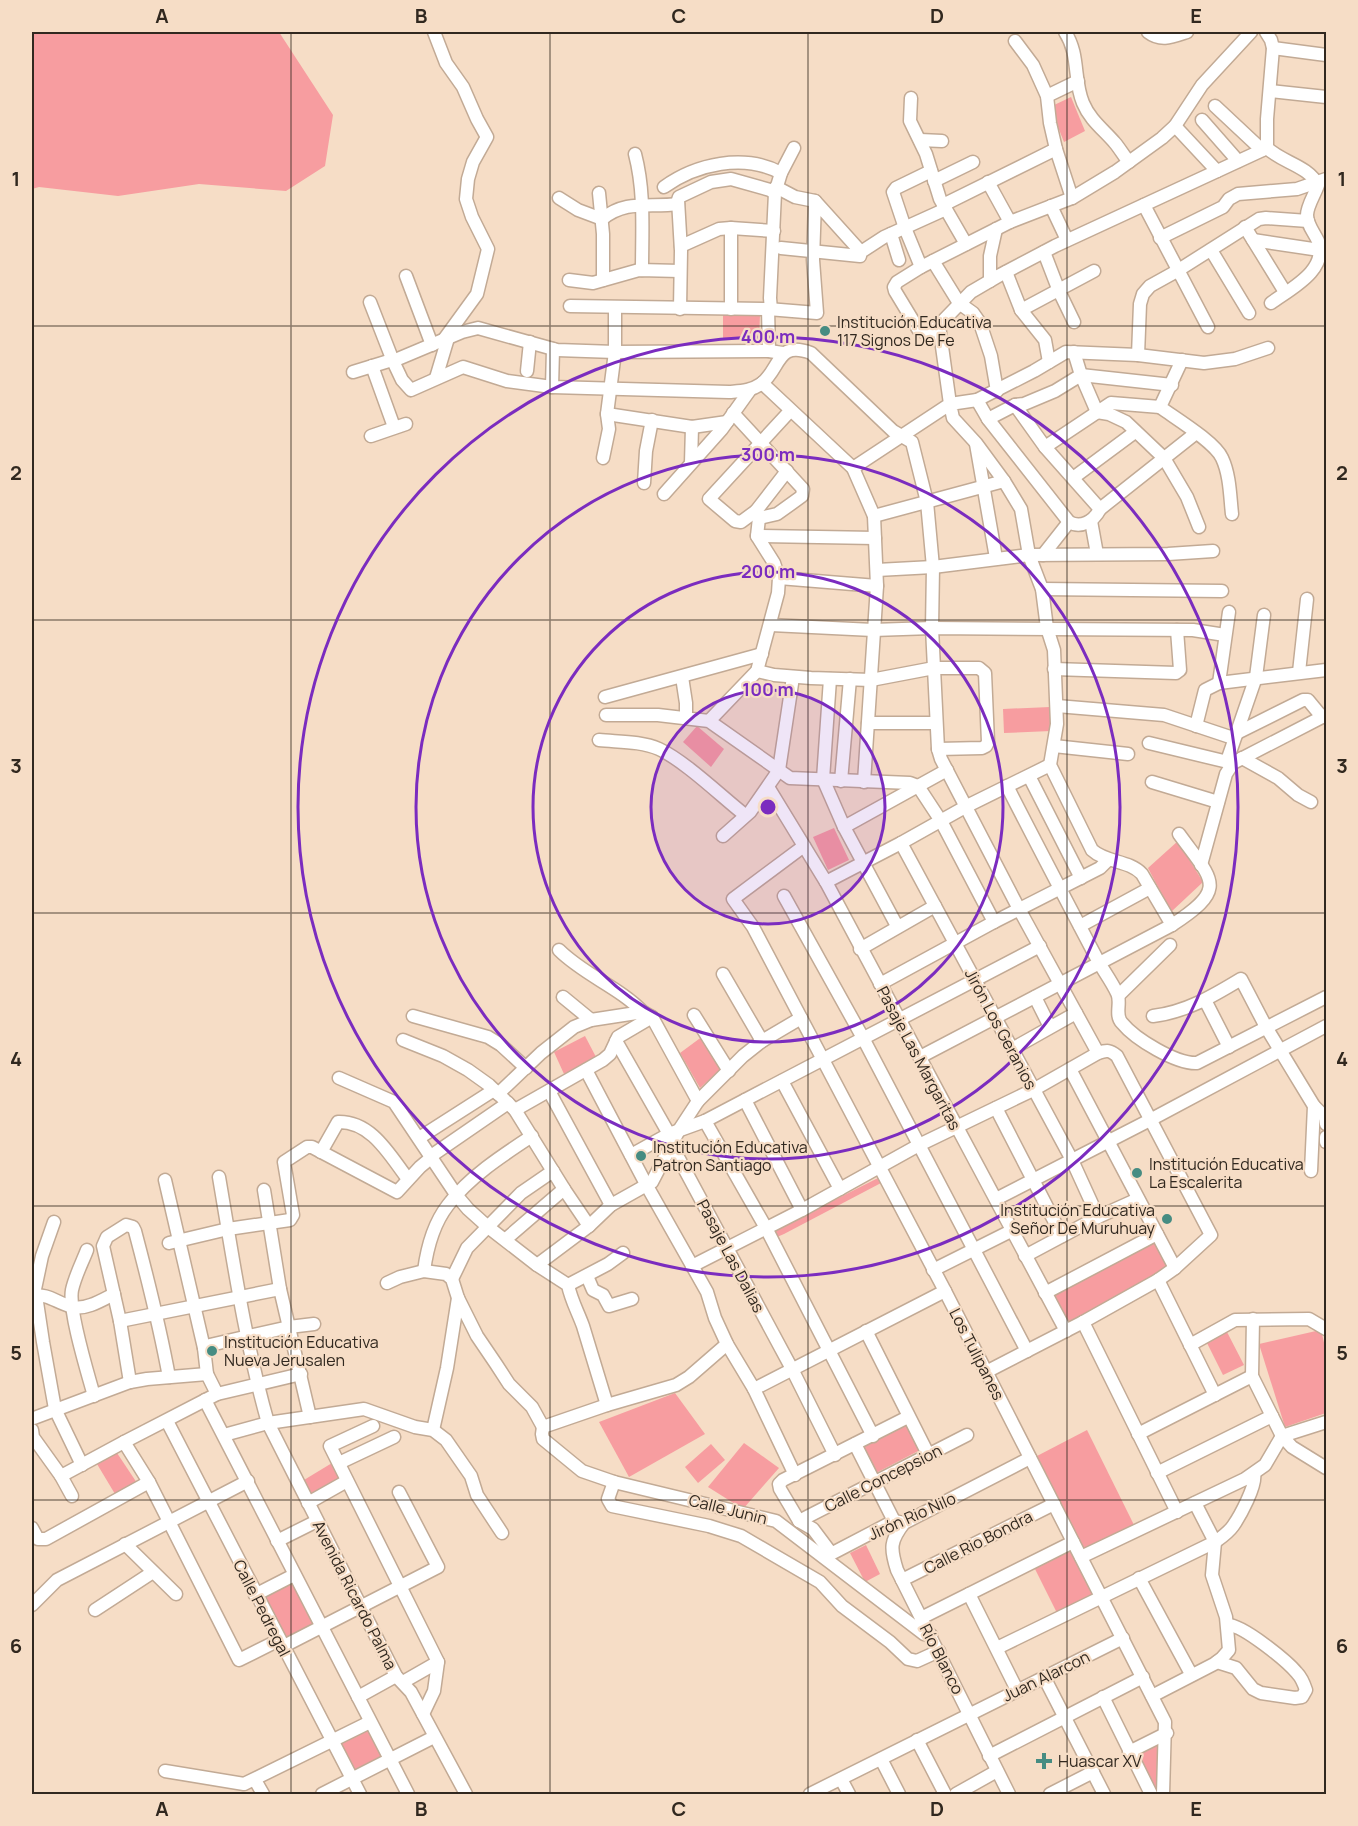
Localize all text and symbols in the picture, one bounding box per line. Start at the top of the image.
text: A [155,2,169,29]
text: B [415,2,428,29]
text: C [672,2,686,29]
text: D [930,2,944,29]
text: E [1190,2,1202,29]
text: 1 [12,165,20,192]
text: 1 [1338,165,1346,192]
place label: Institución Educativa 117 Signos De Fe [837,311,992,351]
text: 400 m [741,324,795,348]
marker: Institución Educativa 117 Signos De Fe [818,324,832,338]
text: 300 m [741,442,795,466]
text: 2 [10,459,22,486]
text: 2 [1336,459,1348,486]
text: 200 m [741,559,795,583]
text: 100 m [742,677,794,701]
text: 3 [10,752,22,779]
text: 3 [1336,752,1348,779]
centre of rings [758,797,778,817]
street label: Jirón Los Geranios [960,965,1042,1093]
street label: Pasaje Las Margaritas [872,982,966,1134]
text: 4 [10,1045,22,1072]
text: 4 [1336,1045,1348,1072]
place label: Institución Educativa Patron Santiago [653,1136,808,1176]
marker: Institución Educativa Patron Santiago [634,1149,648,1163]
place label: Institución Educativa La Escalerita [1149,1153,1304,1193]
marker: Institución Educativa La Escalerita [1130,1166,1144,1180]
street label: Pasaje Las Dalias [692,1196,770,1316]
place label: Institución Educativa Señor De Muruhuay [1000,1199,1156,1239]
marker: Institución Educativa Señor De Muruhuay [1160,1212,1174,1226]
street label: Los Tulipanes [944,1304,1010,1404]
place label: Institución Educativa Nueva Jerusalen [224,1331,379,1371]
text: 5 [10,1339,22,1366]
text: 5 [1336,1339,1348,1366]
marker: Institución Educativa Nueva Jerusalen [205,1344,219,1358]
street label: Calle Concepsion [821,1439,945,1517]
street label: Jirón Rio Nilo [865,1487,959,1545]
street label: Calle Junin [687,1489,769,1529]
street label: Calle Rio Bondra [920,1505,1036,1579]
street label: Avenida Ricardo Palma [308,1517,402,1673]
street label: Calle Pedregal [228,1556,296,1660]
street label: Río Blanco [915,1620,969,1698]
text: 6 [10,1632,22,1659]
text: 6 [1336,1632,1348,1659]
street label: Juan Alarcon [999,1645,1093,1707]
place label: Huascar XV [1058,1750,1142,1772]
marker: Huascar XV [1035,1752,1053,1770]
text: A [155,1795,169,1822]
text: B [415,1795,428,1822]
text: C [672,1795,686,1822]
text: D [930,1795,944,1822]
text: E [1190,1795,1202,1822]

